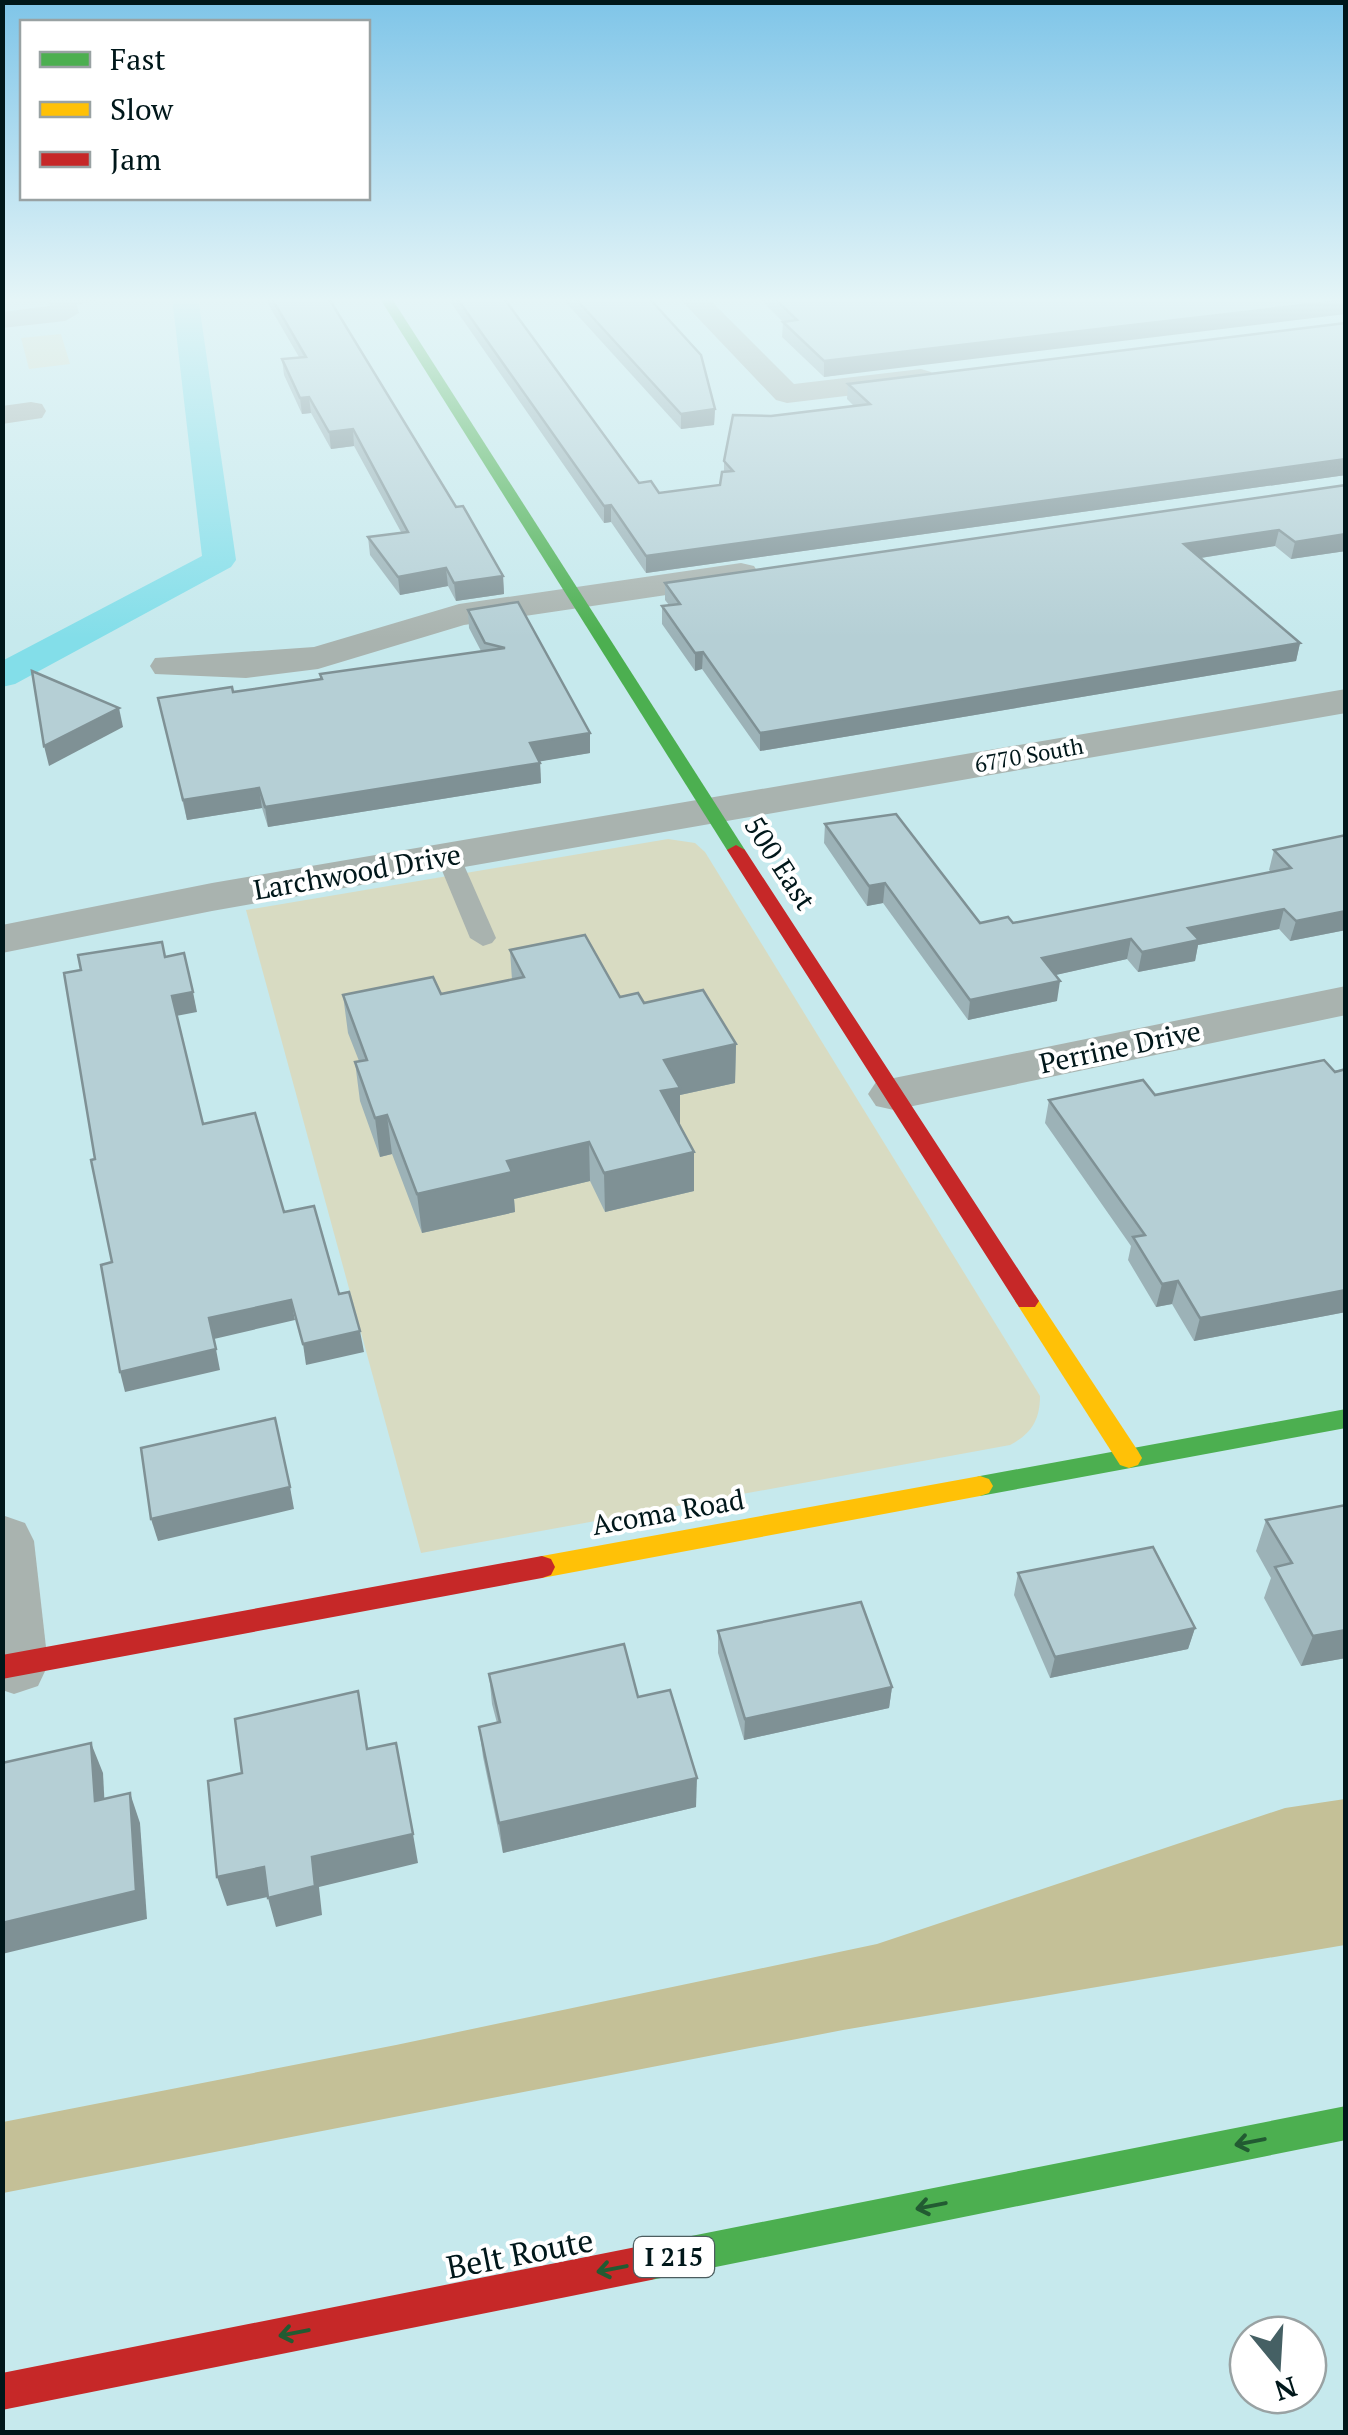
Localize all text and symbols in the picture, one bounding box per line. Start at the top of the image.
legend [20,20,370,200]
text: Fast [110,39,166,79]
text: Slow [110,89,174,129]
text: Jam [110,139,161,179]
street label: 6770 South [972,731,1086,778]
street label: 500 East [736,809,825,917]
street label: Larchwood Drive [250,835,463,908]
street label: Perrine Drive [1036,1011,1204,1082]
street label: Acoma Road [589,1480,747,1543]
one-way arrow [1235,2134,1267,2153]
one-way arrow [916,2197,948,2216]
street label: Belt Route [443,2218,597,2288]
road number: I 215 [634,2237,714,2277]
one-way arrow [597,2261,629,2280]
north arrow [1228,2315,1328,2415]
one-way arrow [278,2324,310,2343]
text: N [1270,2368,1302,2410]

